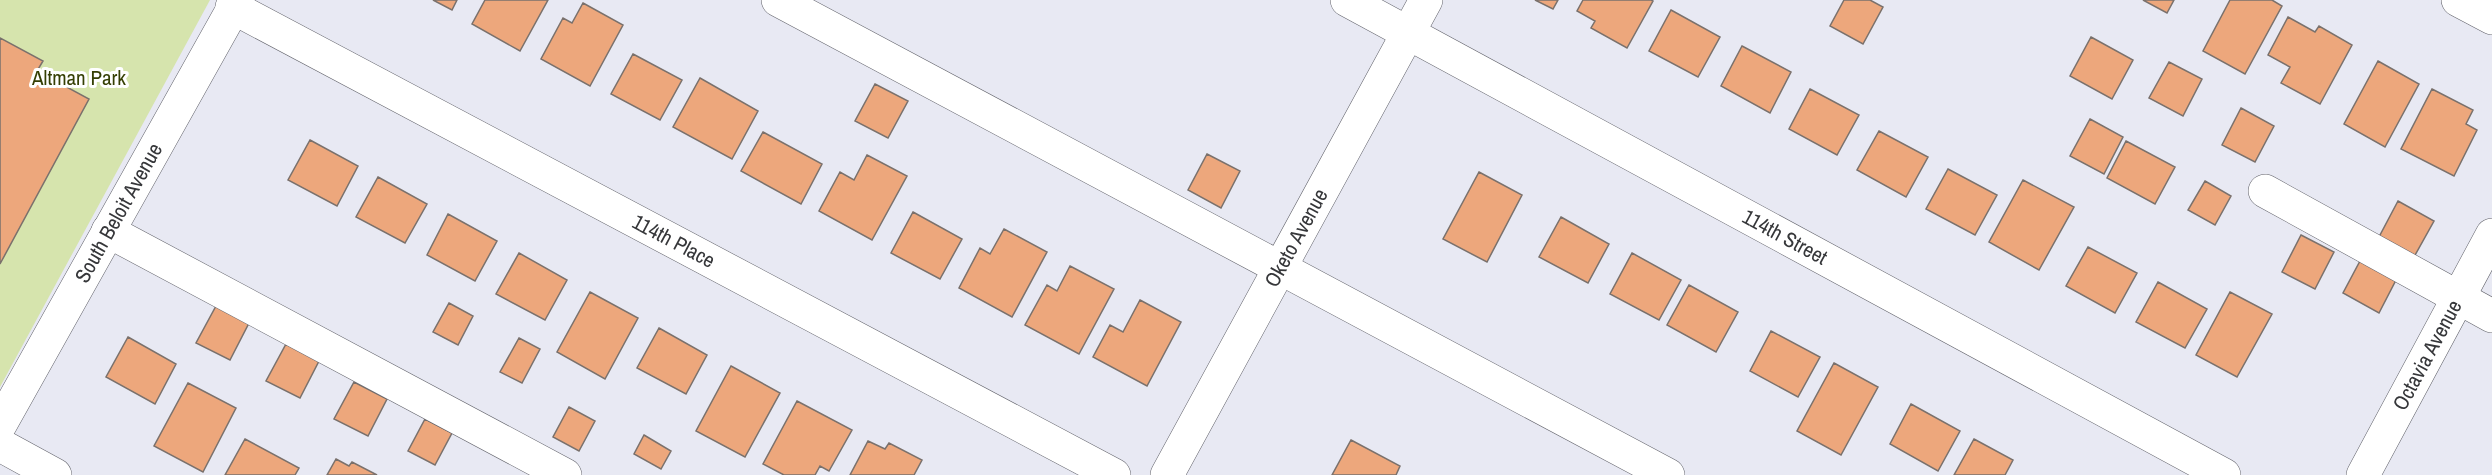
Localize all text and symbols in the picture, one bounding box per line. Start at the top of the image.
park label: Altman Park [31,63,126,92]
street label: South Beloit Avenue [68,138,169,288]
street label: Oketo Avenue [1257,183,1334,292]
street label: 114th Street [1737,202,1833,272]
street label: 114th Place [627,207,720,275]
street label: Octavia Avenue [2385,295,2468,415]

